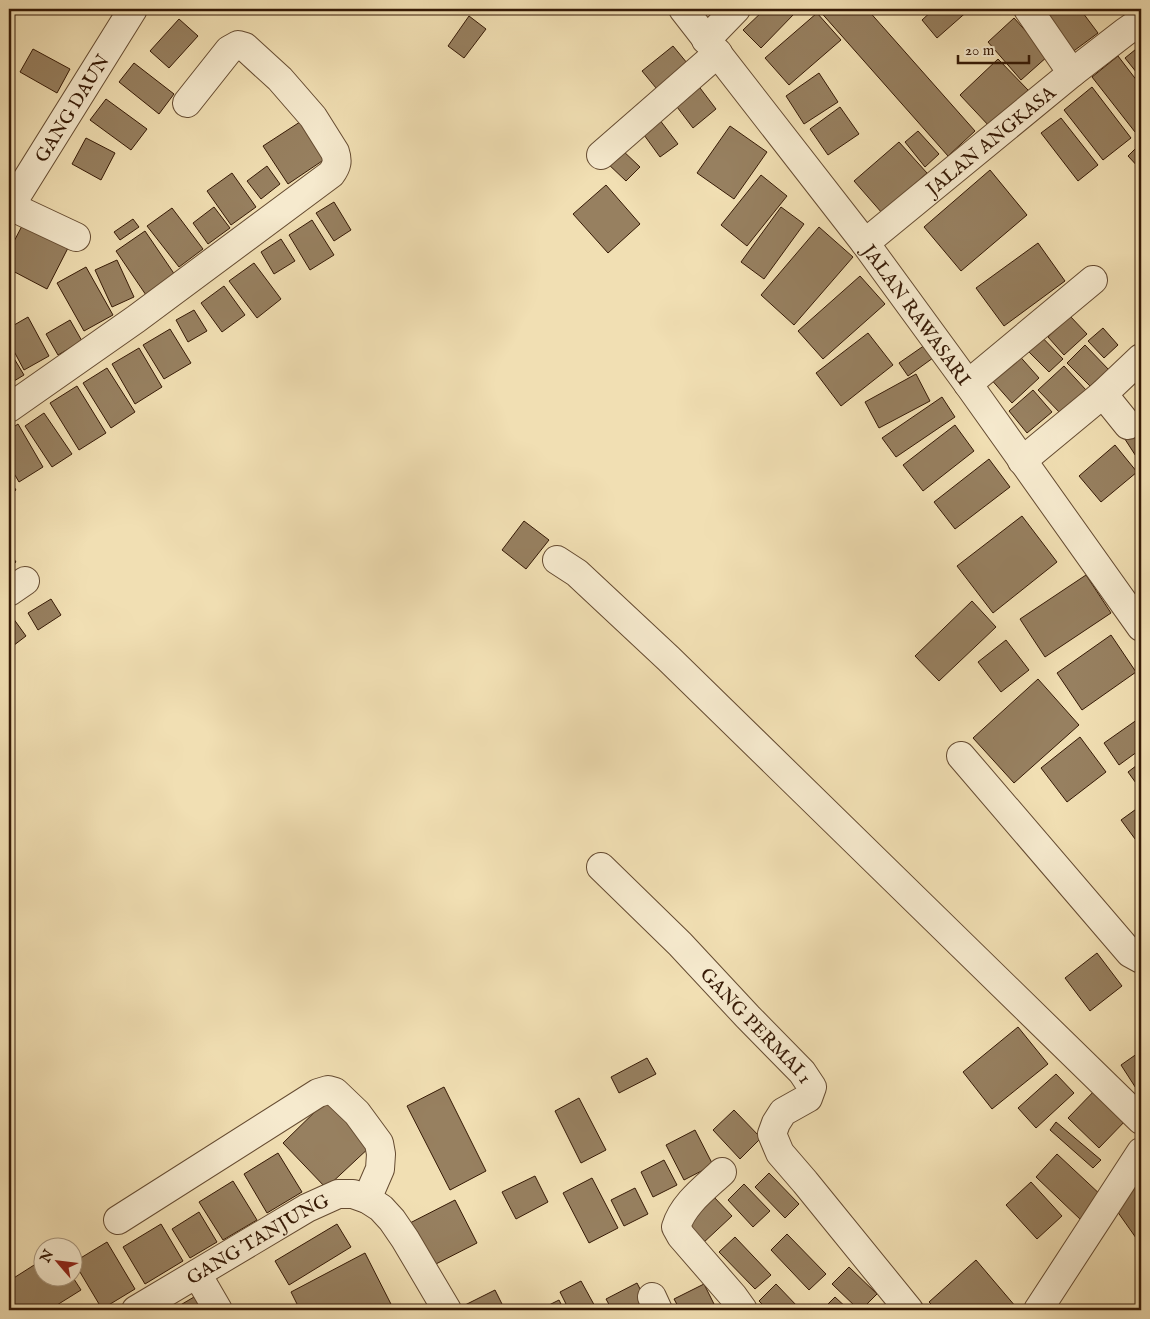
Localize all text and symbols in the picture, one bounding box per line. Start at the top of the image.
scale bar [958,32,1029,64]
text: 20 m [965,41,995,60]
street label: GANG DAUN [30,50,116,167]
street label: JALAN ANGKASA [920,81,1062,203]
street label: JALAN RAWASARI [855,239,975,391]
street label: GANG PERMAI 1 [694,963,816,1089]
street label: GANG TANJUNG [183,1190,333,1291]
north arrow [32,1236,82,1286]
text: N [36,1247,58,1267]

